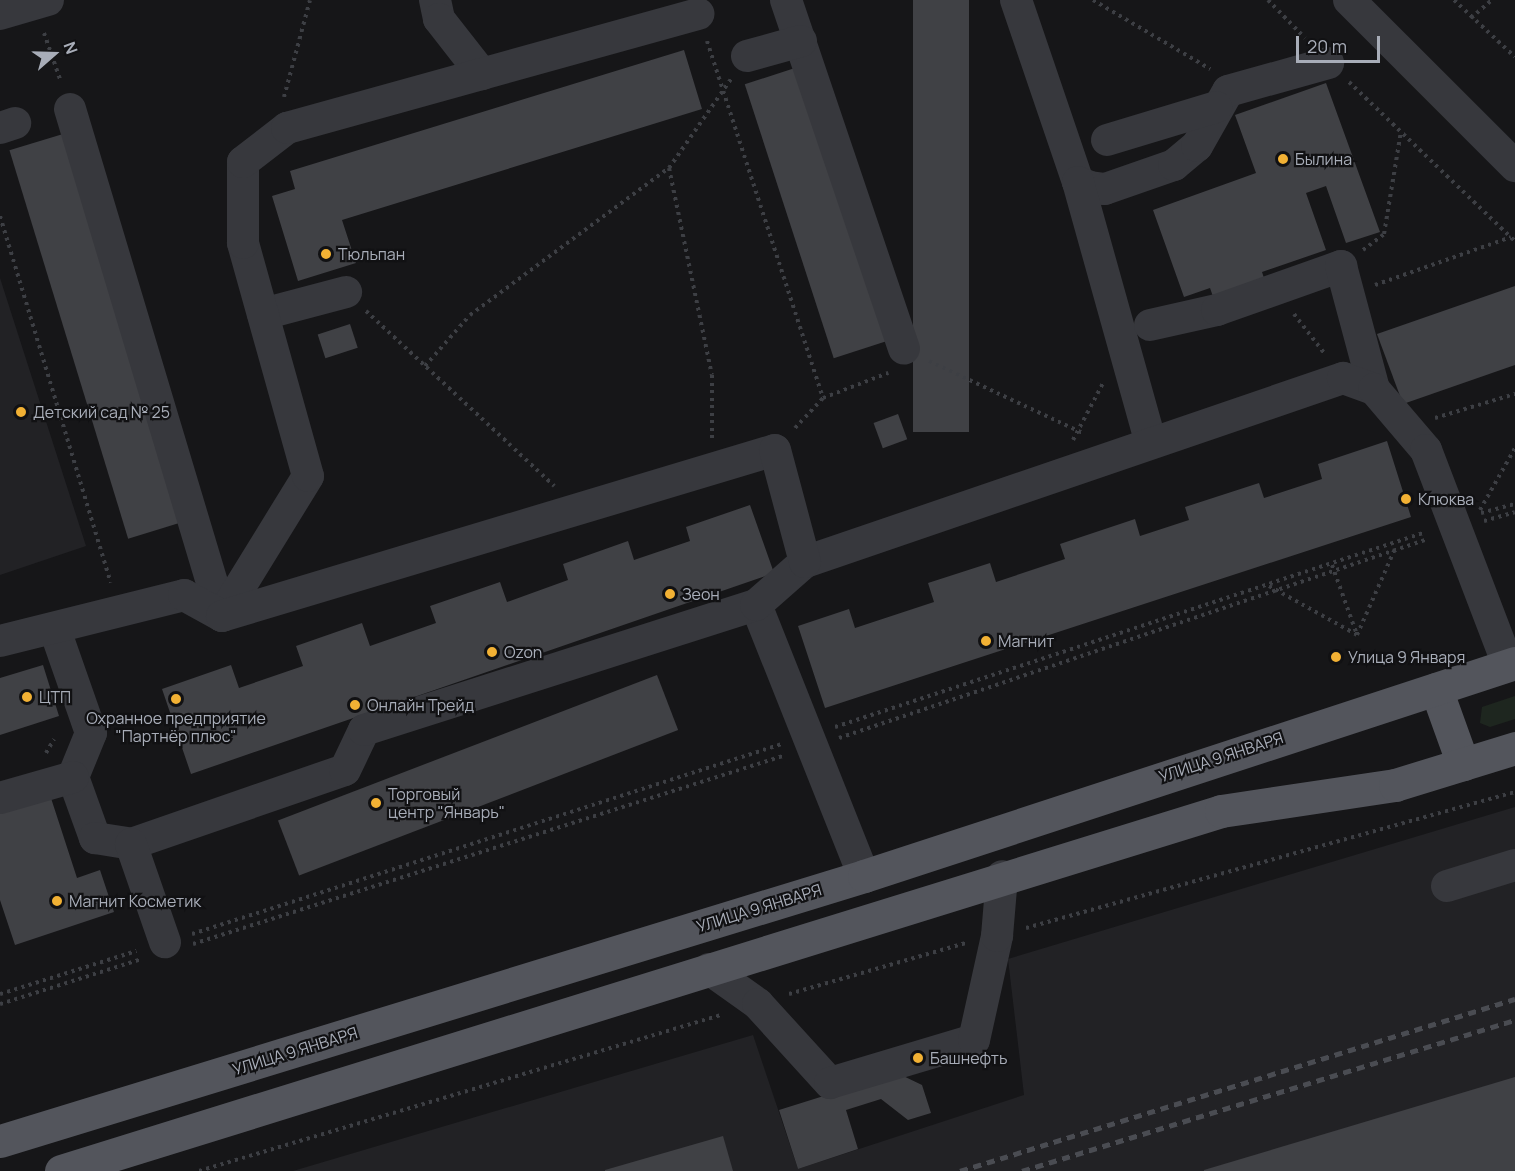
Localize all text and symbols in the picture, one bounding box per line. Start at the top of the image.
north arrow [24,24,84,84]
scale bar [1299,24,1383,62]
text: 20 m [1307,34,1347,58]
text: N [59,39,83,57]
place label: Былина [1295,149,1352,169]
marker: Былина [1276,152,1290,166]
place label: Тюльпан [338,244,405,264]
marker: Тюльпан [319,247,333,261]
place label: Детский сад № 25 [33,402,170,422]
marker: Детский сад № 25 [14,405,28,419]
place label: Клюква [1418,489,1474,509]
marker: Клюква [1399,492,1413,506]
place label: Зеон [682,584,720,604]
marker: Зеон [663,587,677,601]
place label: Магнит [998,631,1054,651]
marker: Магнит [979,634,993,648]
place label: Ozon [504,642,542,662]
marker: Ozon [485,645,499,659]
place label: Улица 9 Января [1348,647,1465,667]
marker: Улица 9 Января [1329,650,1343,664]
place label: ЦТП [39,687,71,707]
marker: ЦТП [20,690,34,704]
marker: Охранное предприятие "Партнёр плюс" [169,692,183,706]
place label: Онлайн Трейд [367,695,474,715]
marker: Онлайн Трейд [348,698,362,712]
place label: Охранное предприятие "Партнёр плюс" [86,708,266,746]
street label: УЛИЦА 9 ЯНВАРЯ [1156,728,1286,786]
place label: Торговый центр "Январь" [388,784,505,822]
marker: Торговый центр "Январь" [369,796,383,810]
street label: УЛИЦА 9 ЯНВАРЯ [694,880,824,936]
place label: Магнит Косметик [69,891,201,911]
marker: Магнит Косметик [50,894,64,908]
street label: УЛИЦА 9 ЯНВАРЯ [230,1023,360,1079]
place label: Башнефть [930,1048,1007,1068]
marker: Башнефть [911,1051,925,1065]

